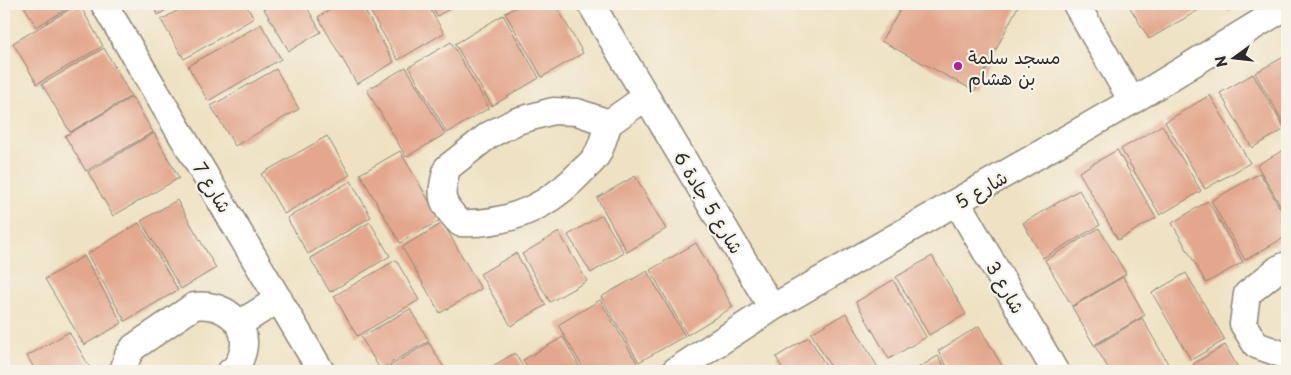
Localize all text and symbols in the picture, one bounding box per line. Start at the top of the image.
north arrow [1208,32,1258,82]
place label: مسجد سلمة بن هشام [968,43,1060,93]
text: N [1209,53,1233,70]
marker: مسجد سلمة بن هشام [952,60,964,72]
street label: شارع 5 جادة 6 [668,145,750,259]
street label: شارع 7 [187,156,239,218]
street label: شارع 5 [950,163,1012,215]
street label: شارع 3 [980,256,1032,318]

